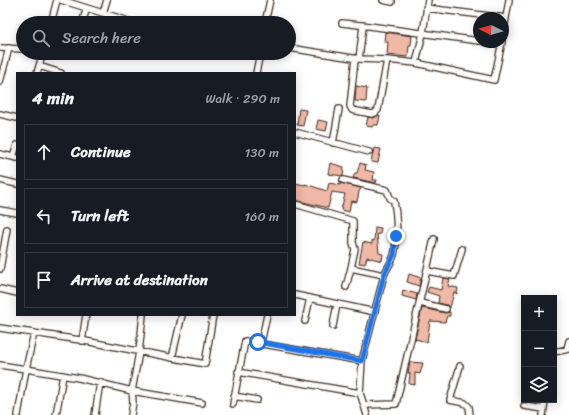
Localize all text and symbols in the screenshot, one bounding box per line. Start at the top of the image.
north arrow [473,12,509,48]
search box [16,16,296,60]
text: Search here [62,25,141,51]
icon: search [30,27,52,49]
text: 4 min [32,83,74,113]
text: Walk · 290 m [206,87,280,110]
text: Continue [71,139,131,165]
icon: ahead [33,141,55,163]
text: 130 m [245,141,279,164]
text: Turn left [71,203,129,229]
icon: left [33,205,55,227]
text: 160 m [244,205,279,228]
route end [387,227,405,245]
text: Arrive at destination [71,267,208,293]
icon: arrive [33,269,55,291]
map controls [521,295,557,403]
button: + [521,295,557,331]
button: − [521,331,557,367]
route start [249,333,267,351]
button: layers [521,367,557,403]

